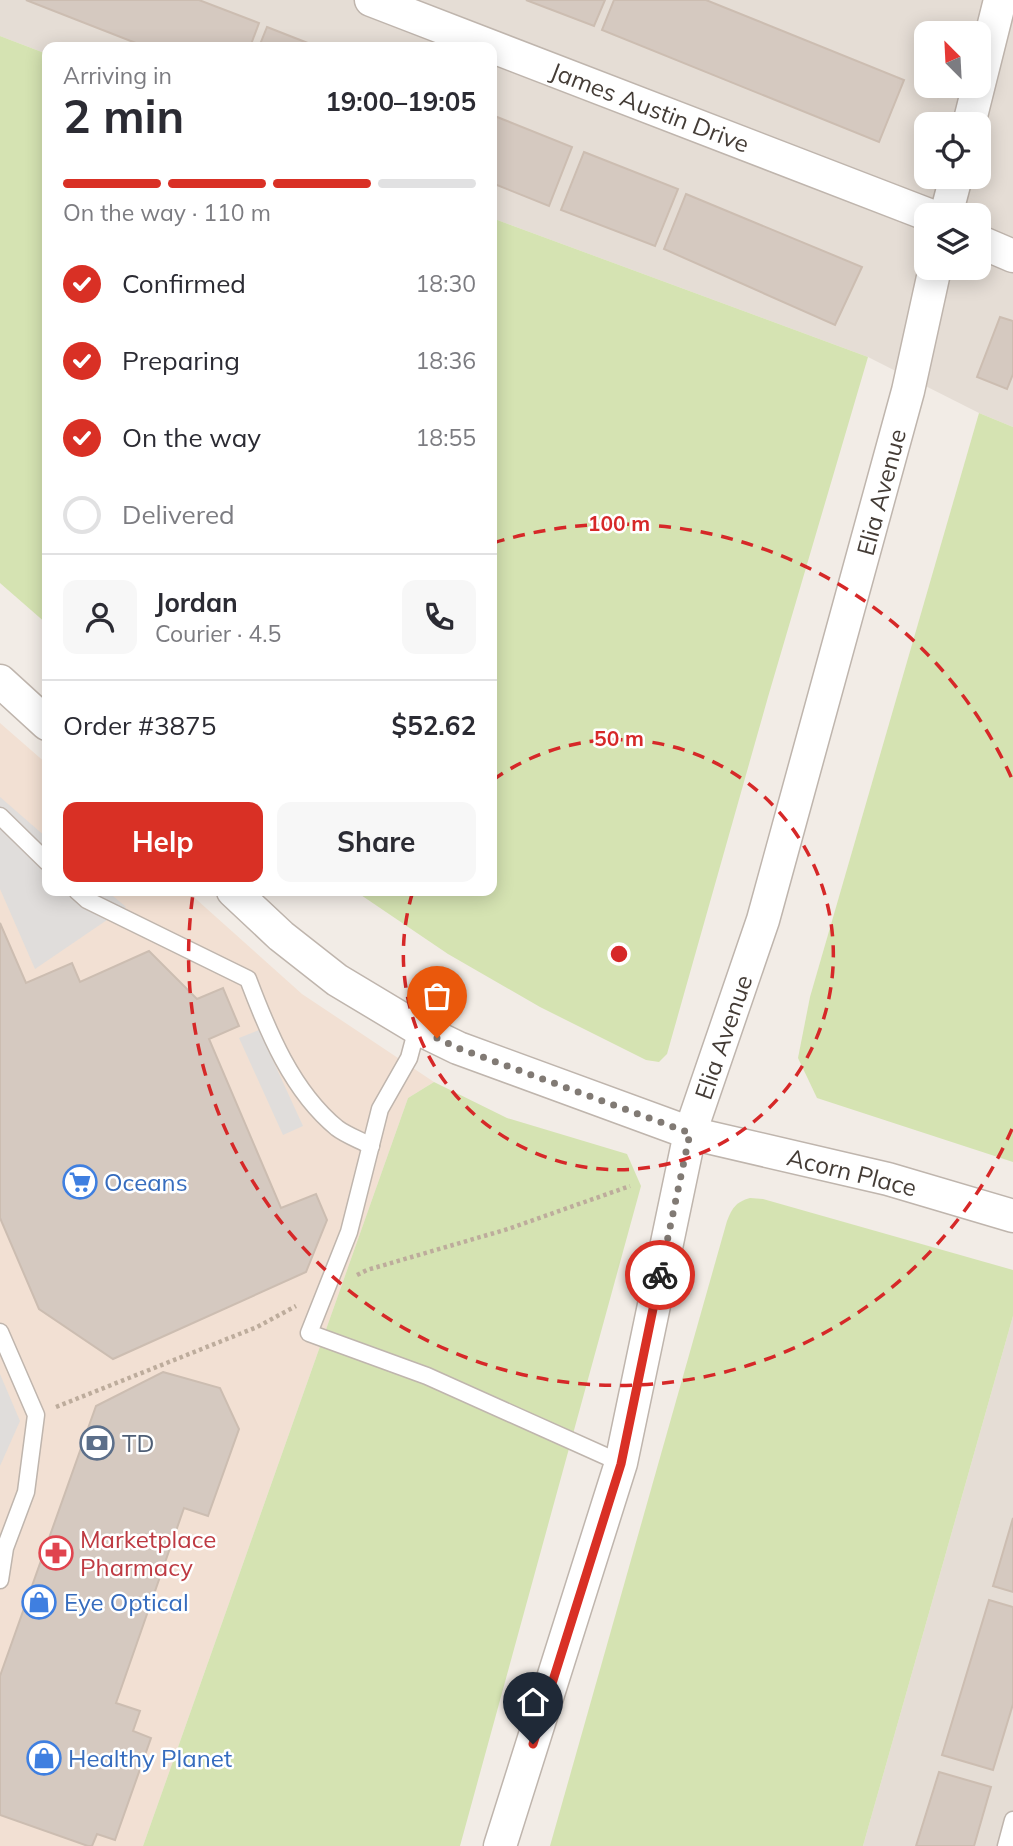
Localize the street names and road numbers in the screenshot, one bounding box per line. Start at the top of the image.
street label: James Austin Drive [546,55,754,159]
street label: Elia Avenue [850,425,912,559]
street label: Elia Avenue [688,971,758,1103]
street label: Acorn Place [784,1141,920,1203]

